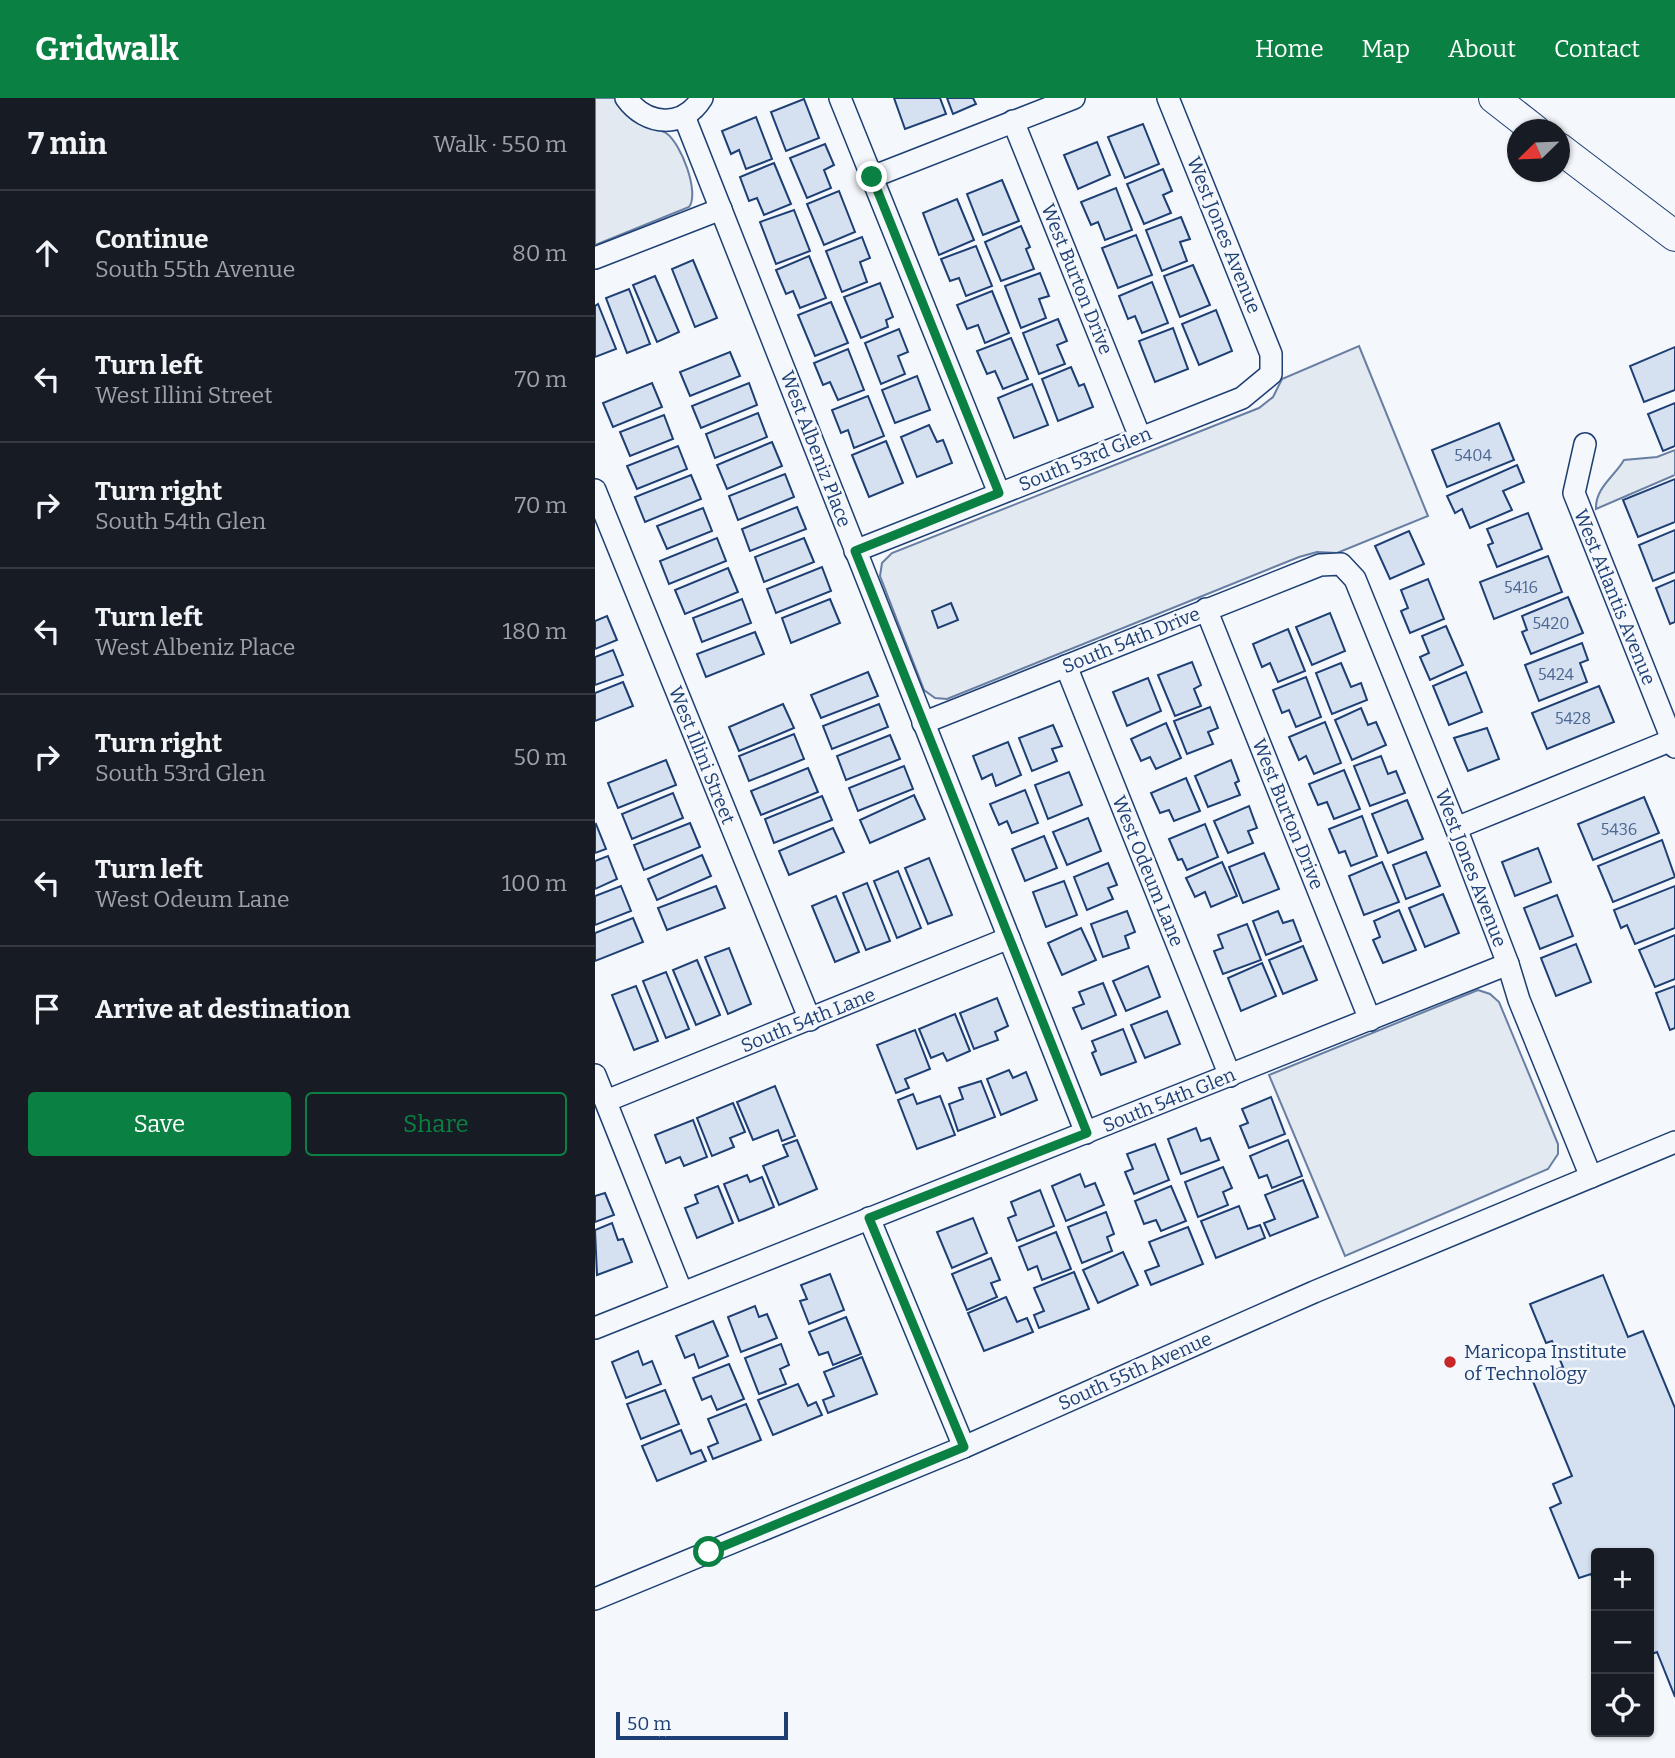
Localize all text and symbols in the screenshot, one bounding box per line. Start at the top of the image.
text: Gridwalk [35,29,179,69]
text: Home [1255,35,1324,63]
text: Map [1362,35,1410,63]
text: About [1448,35,1516,63]
text: Contact [1554,35,1640,63]
north arrow [1507,119,1570,182]
text: 7 min [28,126,107,162]
text: Walk · 550 m [433,130,567,158]
street label: West Jones Avenue [1182,153,1266,317]
route end [856,161,887,192]
street label: West Burton Drive [1036,200,1118,358]
text: Continue [95,224,209,255]
icon: ahead [28,234,66,272]
text: 80 m [512,239,567,267]
text: South 55th Avenue [95,255,295,283]
text: Turn left [95,350,203,381]
icon: left [28,360,66,398]
text: 70 m [515,365,567,393]
street label: West Albeniz Place [776,368,856,530]
text: West Illini Street [95,381,273,409]
street label: South 53rd Glen [1015,422,1155,496]
house number: 5404 [1454,446,1492,465]
text: Turn right [95,476,222,507]
icon: right [28,486,66,524]
text: 70 m [515,491,567,519]
street label: West Atlantis Avenue [1569,506,1661,688]
text: South 54th Glen [95,507,266,535]
house number: 5416 [1504,578,1538,597]
text: Turn left [95,602,203,633]
street label: South 54th Drive [1059,602,1203,678]
icon: left [28,612,66,650]
house number: 5420 [1533,614,1569,633]
text: 180 m [503,617,567,645]
text: West Albeniz Place [95,633,295,661]
house number: 5424 [1538,665,1575,684]
street label: West Illini Street [664,683,740,827]
house number: 5428 [1555,709,1591,728]
text: Turn right [95,728,222,759]
street label: West Burton Drive [1247,735,1329,893]
icon: right [28,738,66,776]
text: 50 m [513,743,567,771]
text: South 53rd Glen [95,759,266,787]
street label: West Jones Avenue [1430,786,1512,950]
street label: West Odeum Lane [1107,792,1189,950]
house number: 5436 [1601,820,1637,839]
text: Turn left [95,854,203,885]
icon: left [28,864,66,902]
text: 100 m [502,869,567,897]
text: West Odeum Lane [95,885,290,913]
street label: South 54th Lane [737,983,879,1057]
icon: arrive [28,990,66,1028]
text: Arrive at destination [95,994,350,1025]
street label: South 54th Glen [1099,1063,1239,1137]
button: Save [28,1092,291,1156]
button: Share [305,1092,567,1156]
street label: South 55th Avenue [1055,1327,1215,1415]
place label: Maricopa Institute of Technology [1464,1340,1627,1385]
marker: Maricopa Institute of Technology [1442,1354,1458,1370]
route start [693,1536,724,1567]
map controls [1591,1548,1654,1737]
button: + [1591,1548,1654,1611]
button: − [1591,1611,1654,1674]
button: locate [1591,1674,1654,1737]
scale bar [616,1709,787,1741]
text: 50 m [627,1712,671,1735]

